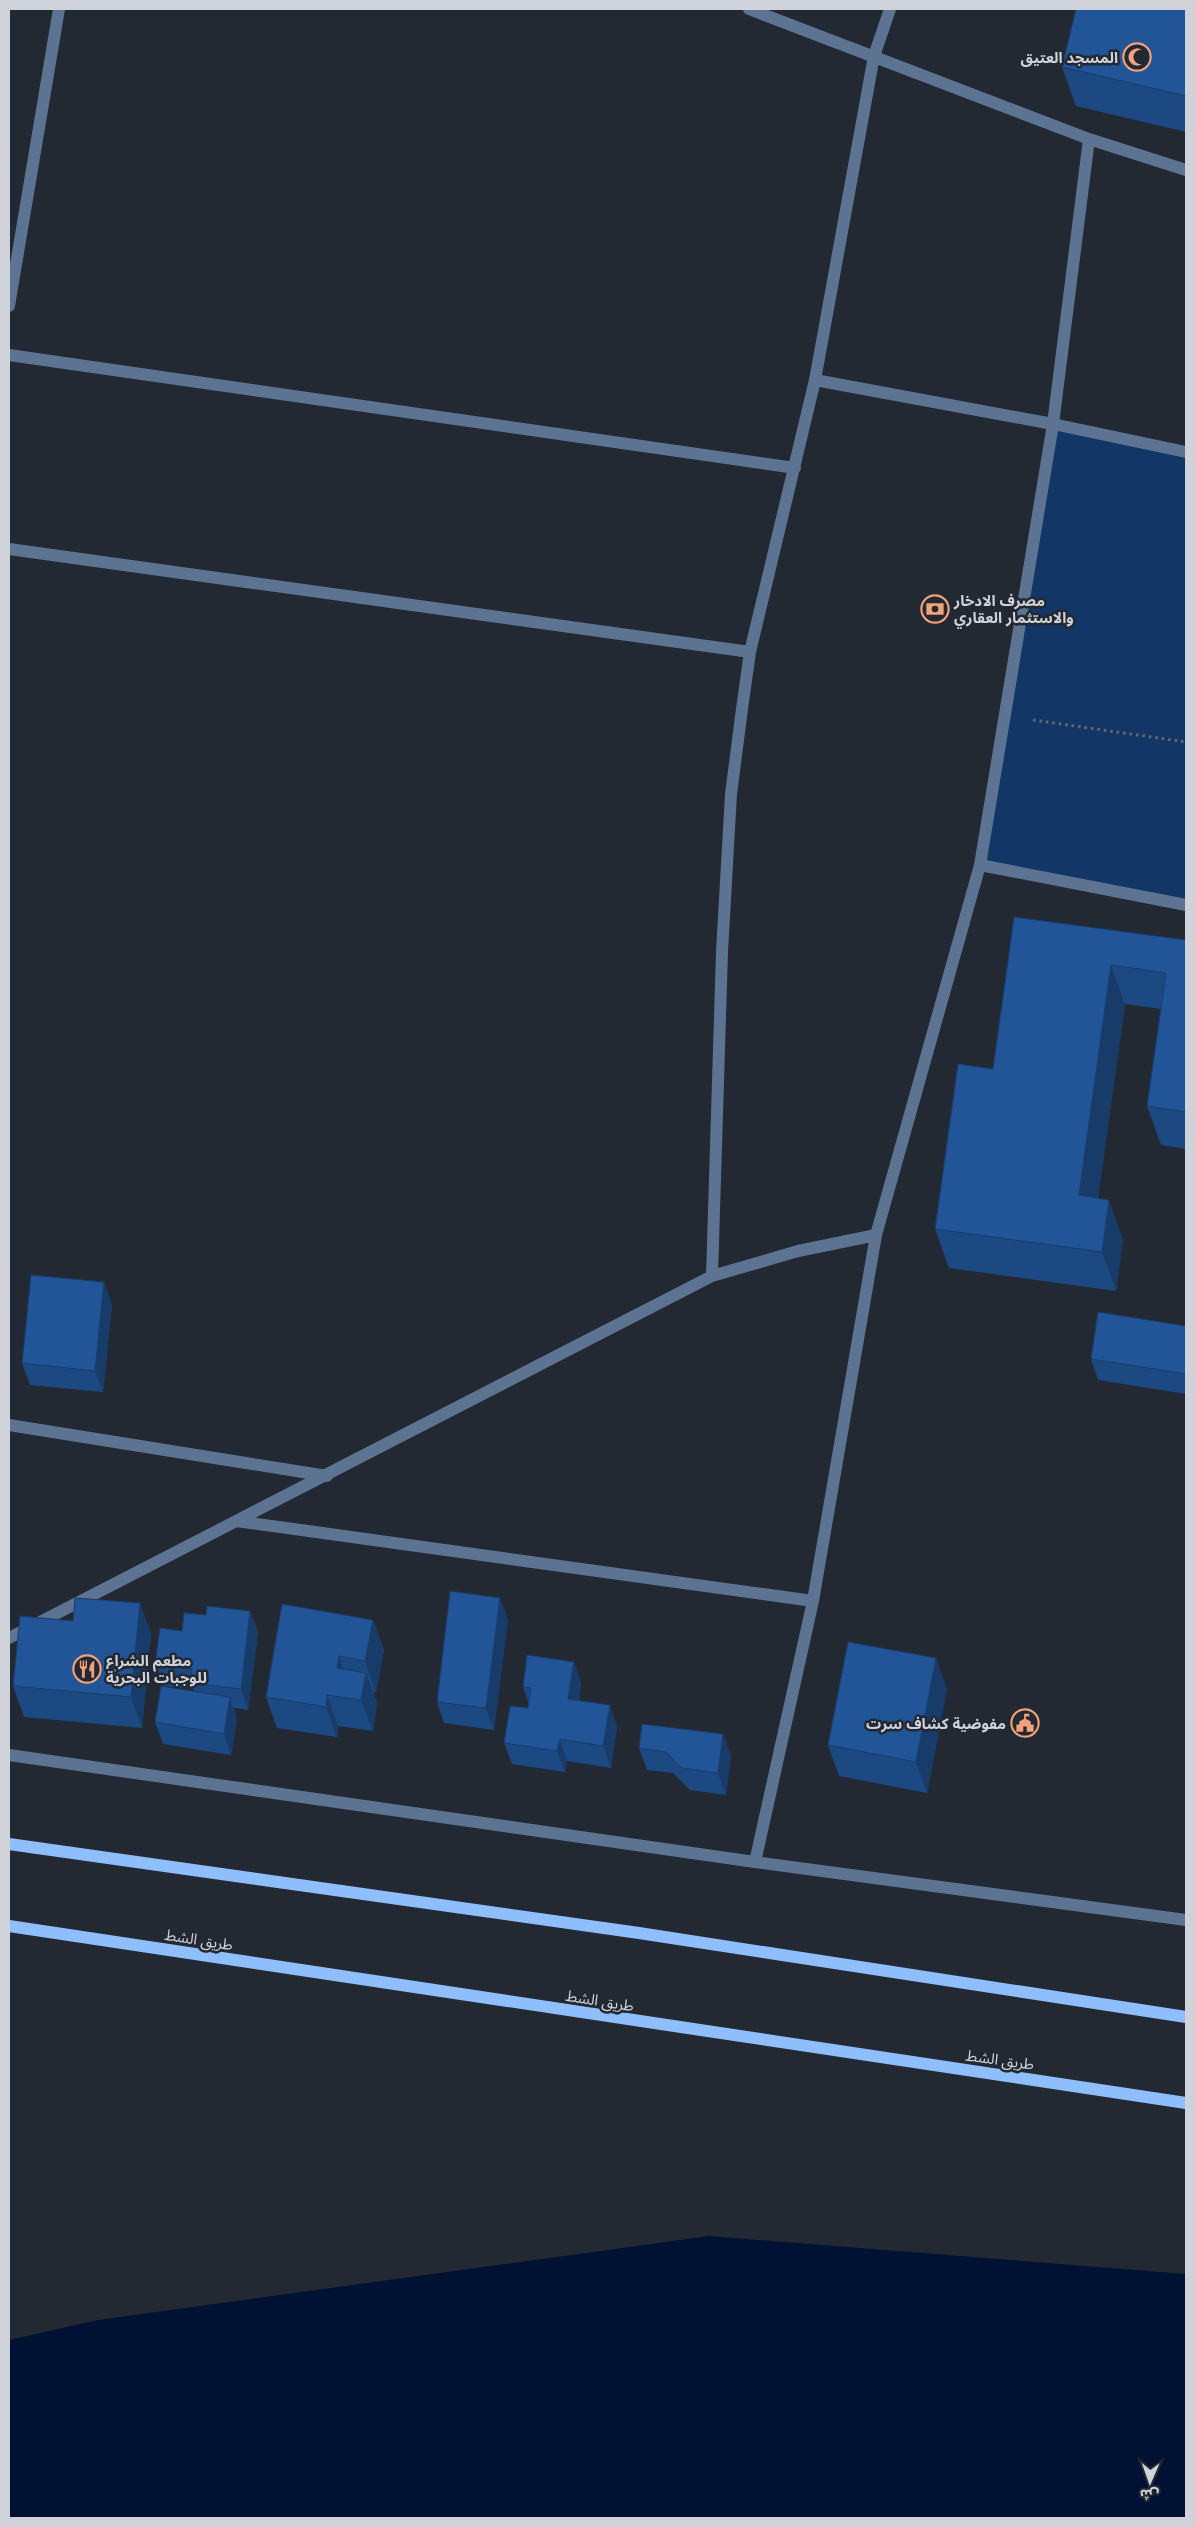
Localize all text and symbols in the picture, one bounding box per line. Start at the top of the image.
mosque icon: المسجد العتيق [1122,42,1152,72]
place label: المسجد العتيق [1021,47,1118,67]
place label: مصرف الادخار والاستثمار العقاري [953,590,1074,629]
bank icon: مصرف الادخار والاستثمار العقاري [920,594,950,624]
place label: مطعم الشراع للوجبات البحرية [106,1650,207,1687]
restaurant icon: مطعم الشراع للوجبات البحرية [72,1654,102,1684]
public building icon: مفوضية كشاف سرت [1010,1708,1040,1738]
place label: مفوضية كشاف سرت [866,1713,1006,1733]
street label: طريق الشط [163,1924,235,1955]
street label: طريق الشط [564,1985,636,2016]
street label: طريق الشط [964,2044,1035,2075]
north arrow [1125,2457,1175,2507]
text: ش [1140,2486,1159,2505]

